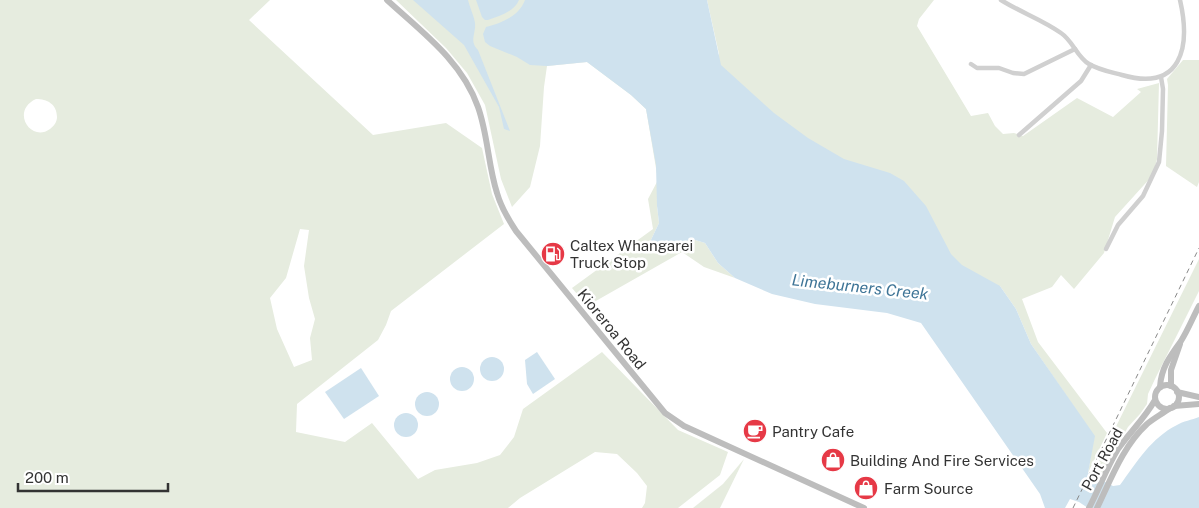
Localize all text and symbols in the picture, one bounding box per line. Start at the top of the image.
place label: Caltex Whangarei Truck Stop [570,237,693,271]
fuel station icon: Caltex Whangarei Truck Stop [540,241,566,267]
water label: Limeburners Creek [791,270,930,304]
street label: Kioreroa Road [574,285,650,373]
cafe icon: Pantry Cafe [742,418,768,444]
place label: Pantry Cafe [772,423,854,440]
street label: Port Road [1078,425,1126,493]
shop icon: Building And Fire Services [820,447,846,473]
place label: Building And Fire Services [850,452,1034,469]
scale bar [18,460,168,492]
text: 200 m [25,469,69,486]
shop icon: Farm Source [853,475,879,501]
place label: Farm Source [884,480,973,497]

